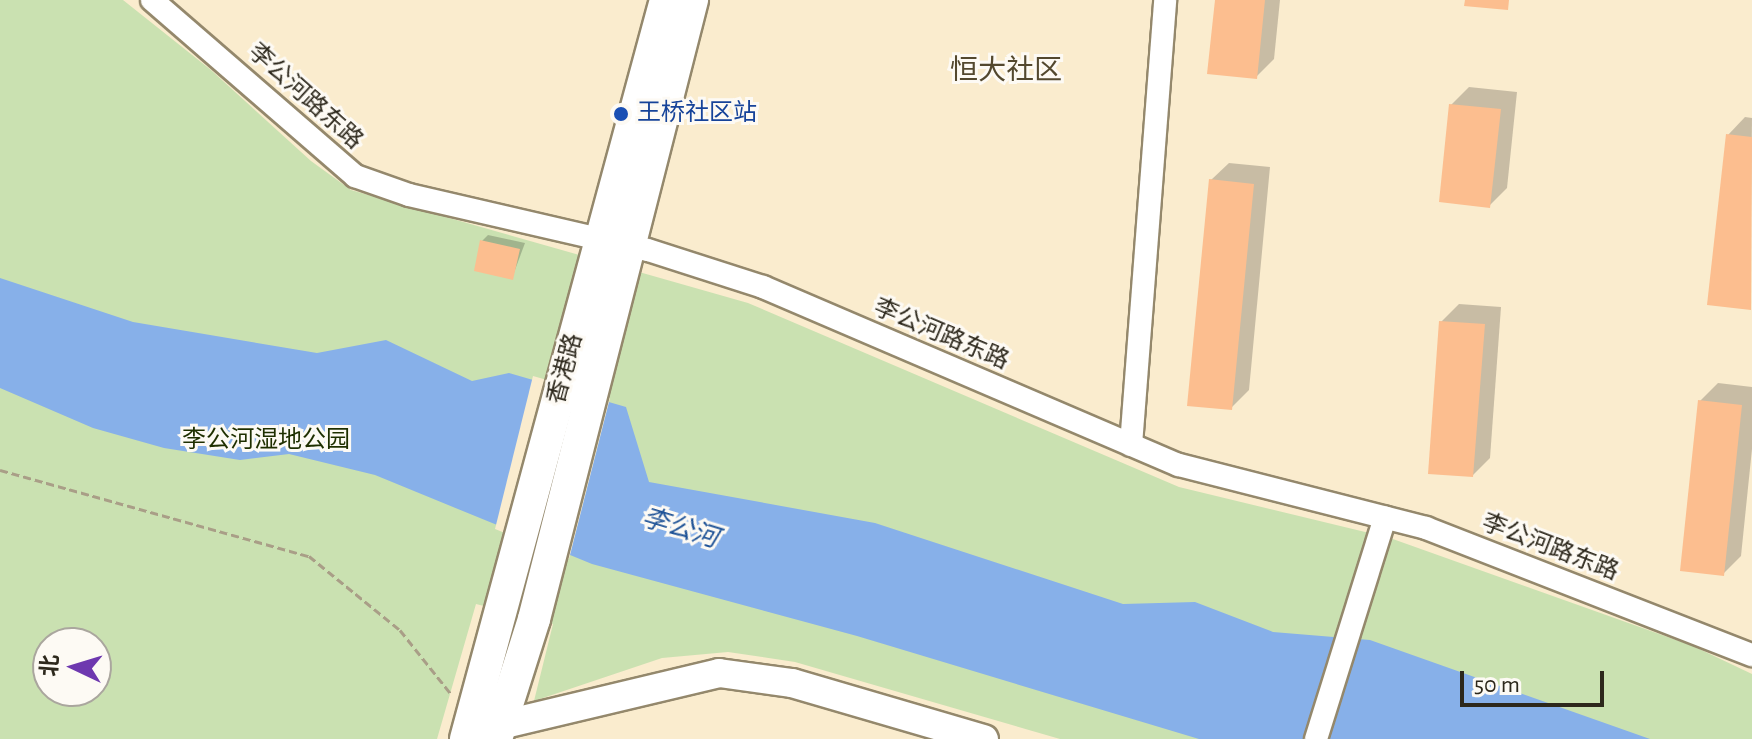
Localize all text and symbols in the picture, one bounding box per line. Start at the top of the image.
street label: 李公河路东路 [242,38,368,156]
district label: 恒大社区 [950,54,1062,88]
place label: 王桥社区站 [637,100,757,128]
marker: 王桥社区站 [612,105,630,123]
street label: 李公河路东路 [869,294,1013,376]
street label: 香港路 [543,330,589,408]
park label: 李公河湿地公园 [182,427,350,455]
water label: 李公河 [638,503,722,555]
street label: 李公河路东路 [1478,509,1622,587]
north arrow [32,627,112,707]
text: 北 [38,654,62,677]
scale bar [1464,655,1608,705]
text: 50 m [1474,673,1520,697]

